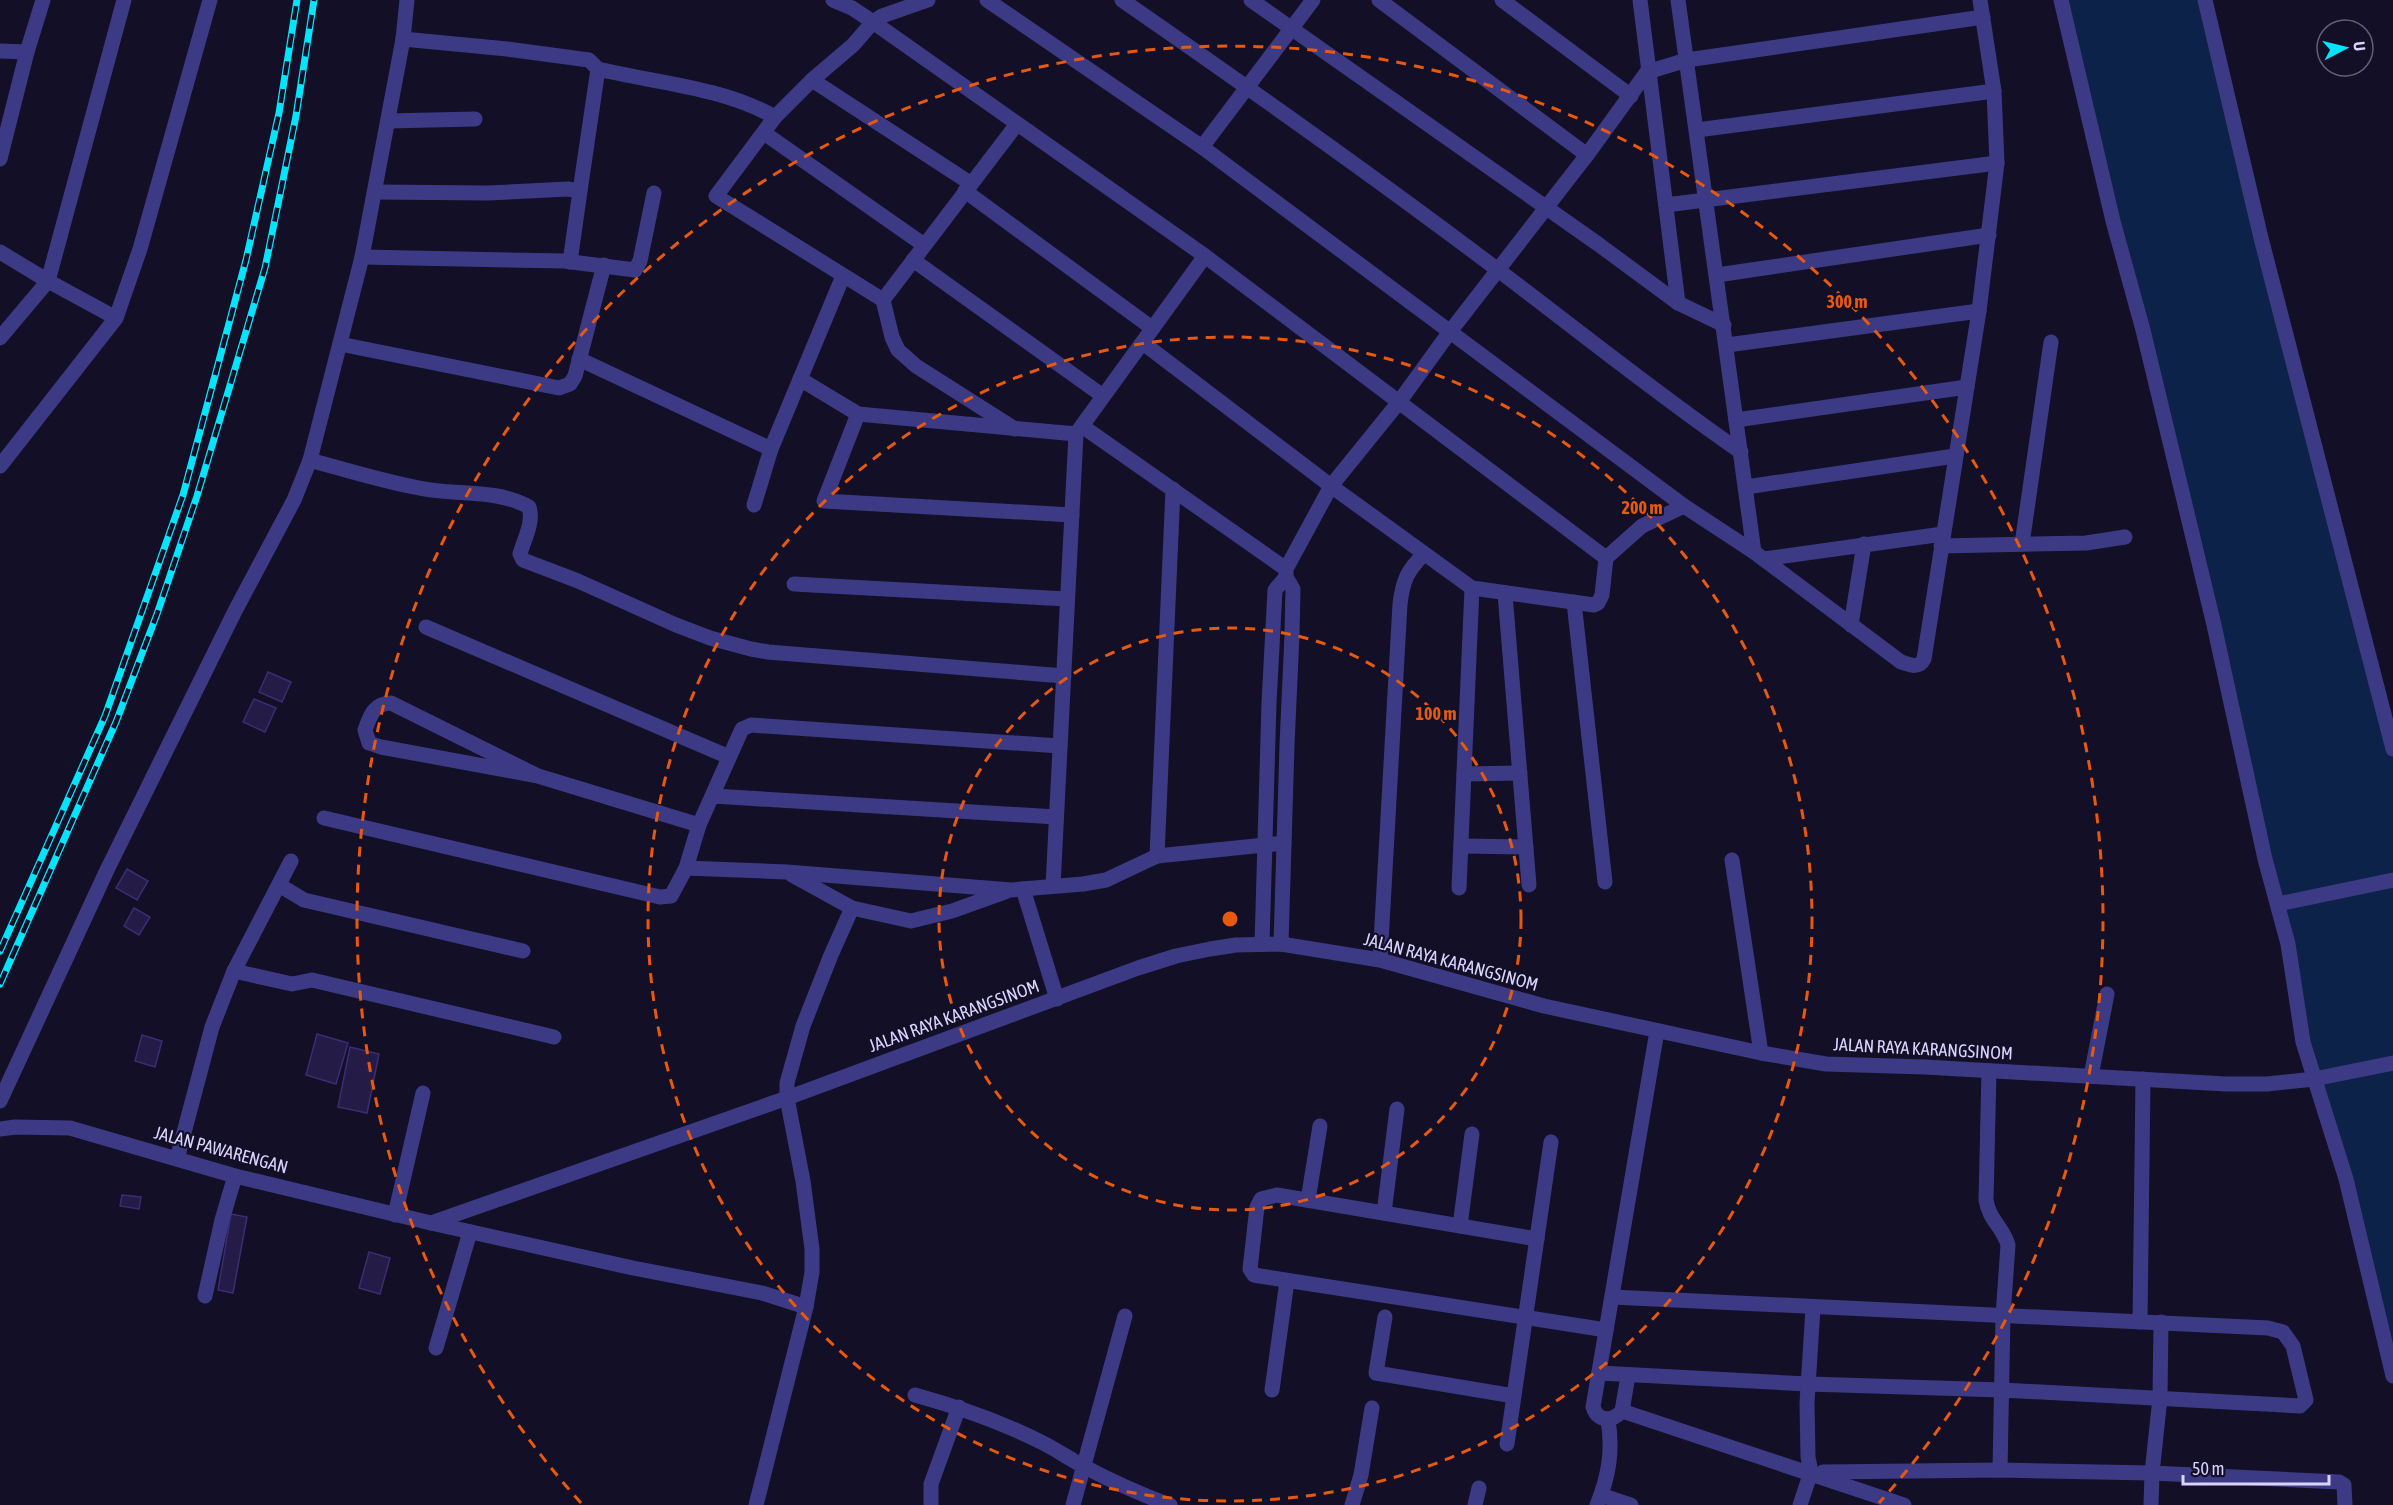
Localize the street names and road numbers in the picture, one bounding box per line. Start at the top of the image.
street label: JALAN RAYA KARANGSINOM [1362,928,1541,995]
street label: JALAN RAYA KARANGSINOM [866,975,1042,1056]
street label: JALAN RAYA KARANGSINOM [1833,1033,2013,1064]
street label: JALAN PAWARENGAN [152,1122,290,1177]

